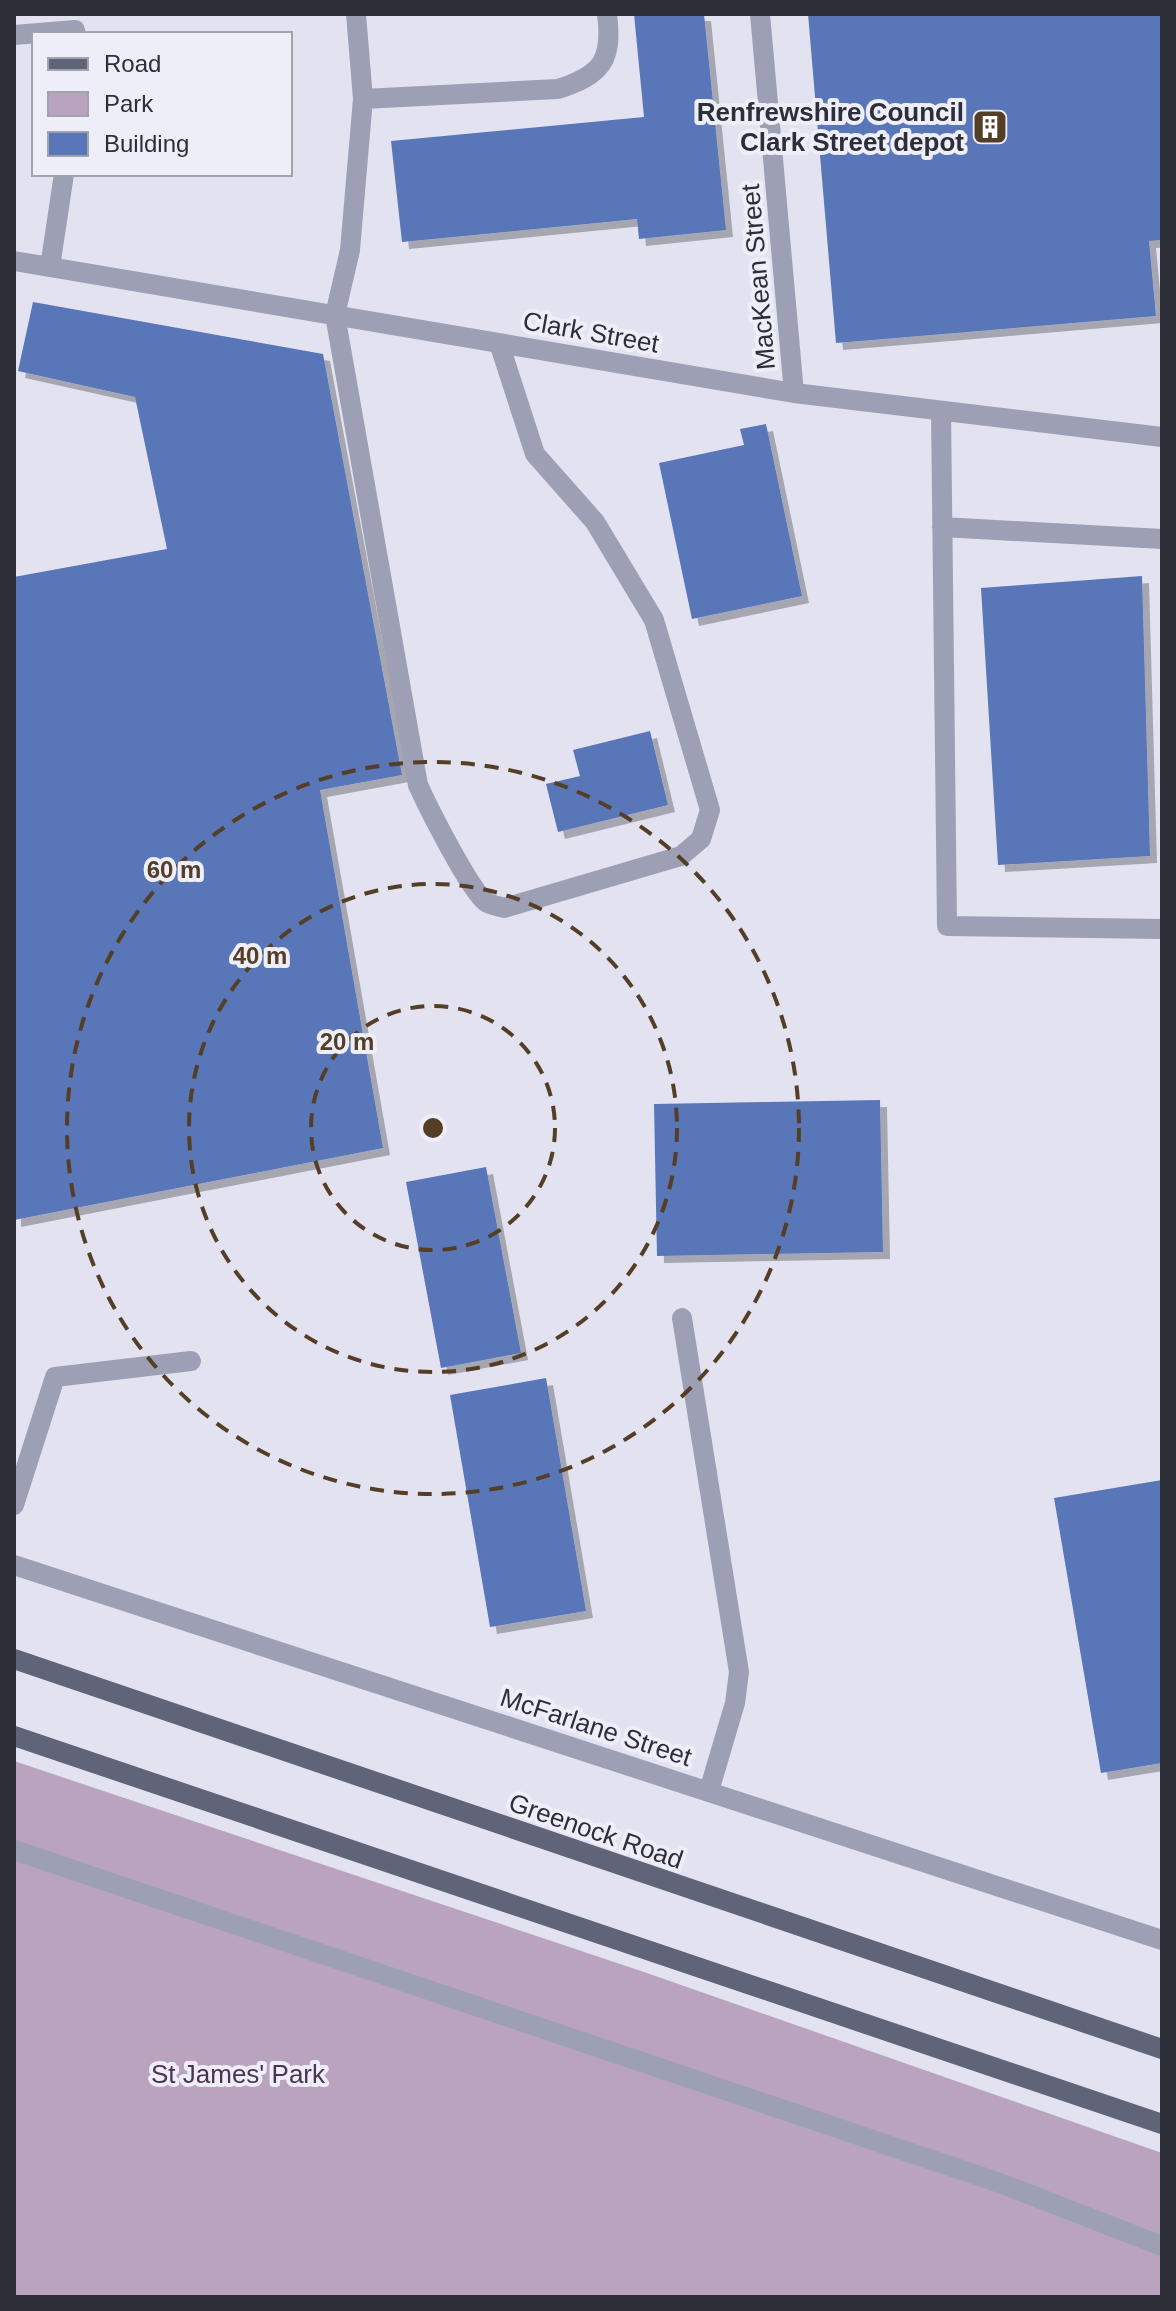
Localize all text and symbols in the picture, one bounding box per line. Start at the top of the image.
legend [32,32,292,176]
text: Road [104,50,161,77]
text: Park [104,90,154,117]
place label: Renfrewshire Council Clark Street depot [697,97,964,157]
building icon: Renfrewshire Council Clark Street depot [971,108,1009,146]
text: Building [104,130,189,157]
street label: MacKean Street [735,182,781,371]
street label: Clark Street [521,305,662,359]
text: 60 m [147,856,201,883]
text: 40 m [233,942,287,969]
text: 20 m [320,1028,374,1055]
centre of rings [419,1114,447,1142]
street label: McFarlane Street [497,1682,696,1772]
street label: Greenock Road [505,1787,687,1875]
park label: St James' Park [151,2059,326,2089]

